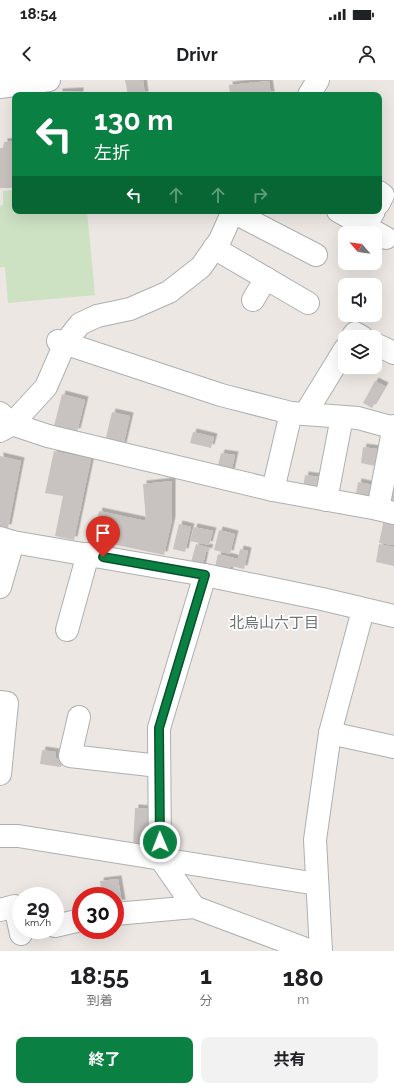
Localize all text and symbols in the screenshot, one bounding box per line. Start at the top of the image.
text: 18:54 [20,5,57,23]
icon: back [16,43,38,65]
icon: person [356,43,378,65]
text: Drivr [176,44,218,65]
text: 130 m [94,104,173,137]
icon: left [28,108,80,160]
text: 左折 [94,142,130,163]
icon: left [123,184,145,206]
icon: ahead [165,184,187,206]
icon: ahead [207,184,229,206]
icon: right [249,184,271,206]
north arrow [338,226,382,270]
map controls [338,226,382,374]
button: sound [338,278,382,322]
button: layers [338,330,382,374]
pin [86,516,120,557]
icon: arrive [92,522,114,544]
district label: 北烏山六丁目 [229,614,319,632]
position arrow [139,821,181,863]
speed limit sign: 30 [72,887,124,939]
text: 29 [26,896,50,920]
text: km/h [25,917,51,928]
text: 18:55 [70,961,129,990]
text: 1 [200,961,212,990]
text: 180 [283,963,324,992]
text: m [297,992,309,1007]
text: 到着 [87,993,113,1008]
text: 分 [199,993,212,1008]
button: 終了 [16,1037,193,1083]
button: 共有 [201,1037,378,1083]

